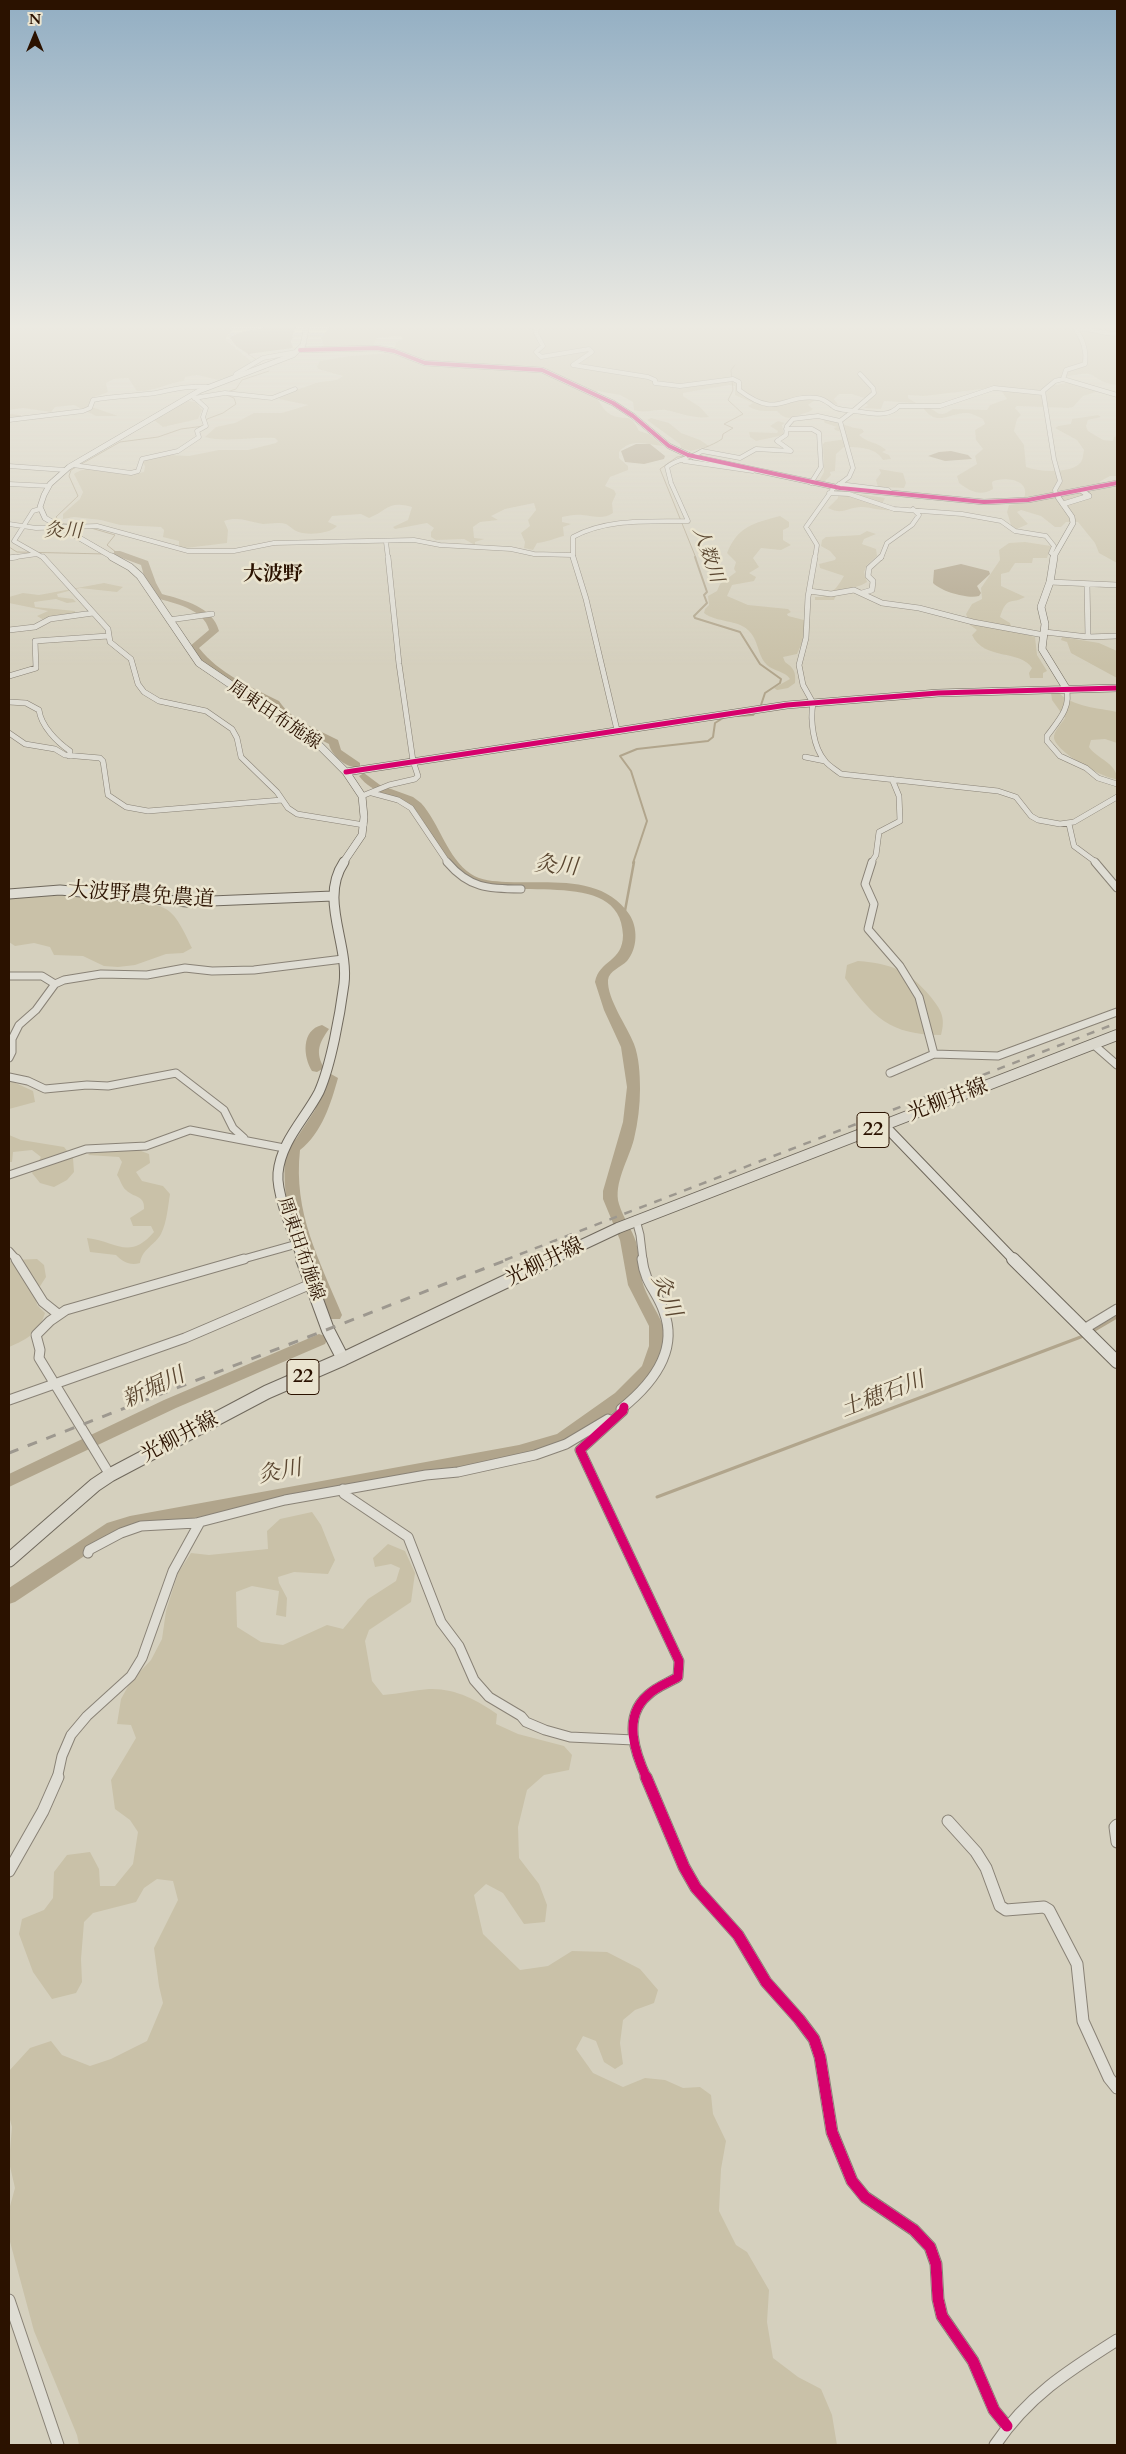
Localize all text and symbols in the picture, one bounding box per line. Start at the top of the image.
north arrow [10,10,60,60]
text: N [29,10,41,29]
water label: 灸川 [44,520,82,544]
water label: 人数川 [687,524,727,586]
district label: 大波野 [243,563,303,587]
street label: 周東田布施線 [223,677,325,755]
water label: 灸川 [533,852,579,882]
street label: 大波野農免農道 [67,878,215,914]
street label: 光柳井線 [904,1074,992,1128]
road number: 22 [857,1112,889,1148]
street label: 周東田布施線 [272,1194,328,1304]
street label: 光柳井線 [502,1233,588,1293]
water label: 灸川 [645,1271,685,1321]
road number: 22 [287,1360,319,1394]
water label: 新堀川 [119,1363,189,1415]
water label: 土穂石川 [837,1368,929,1424]
street label: 光柳井線 [137,1407,223,1469]
water label: 灸川 [256,1456,304,1490]

